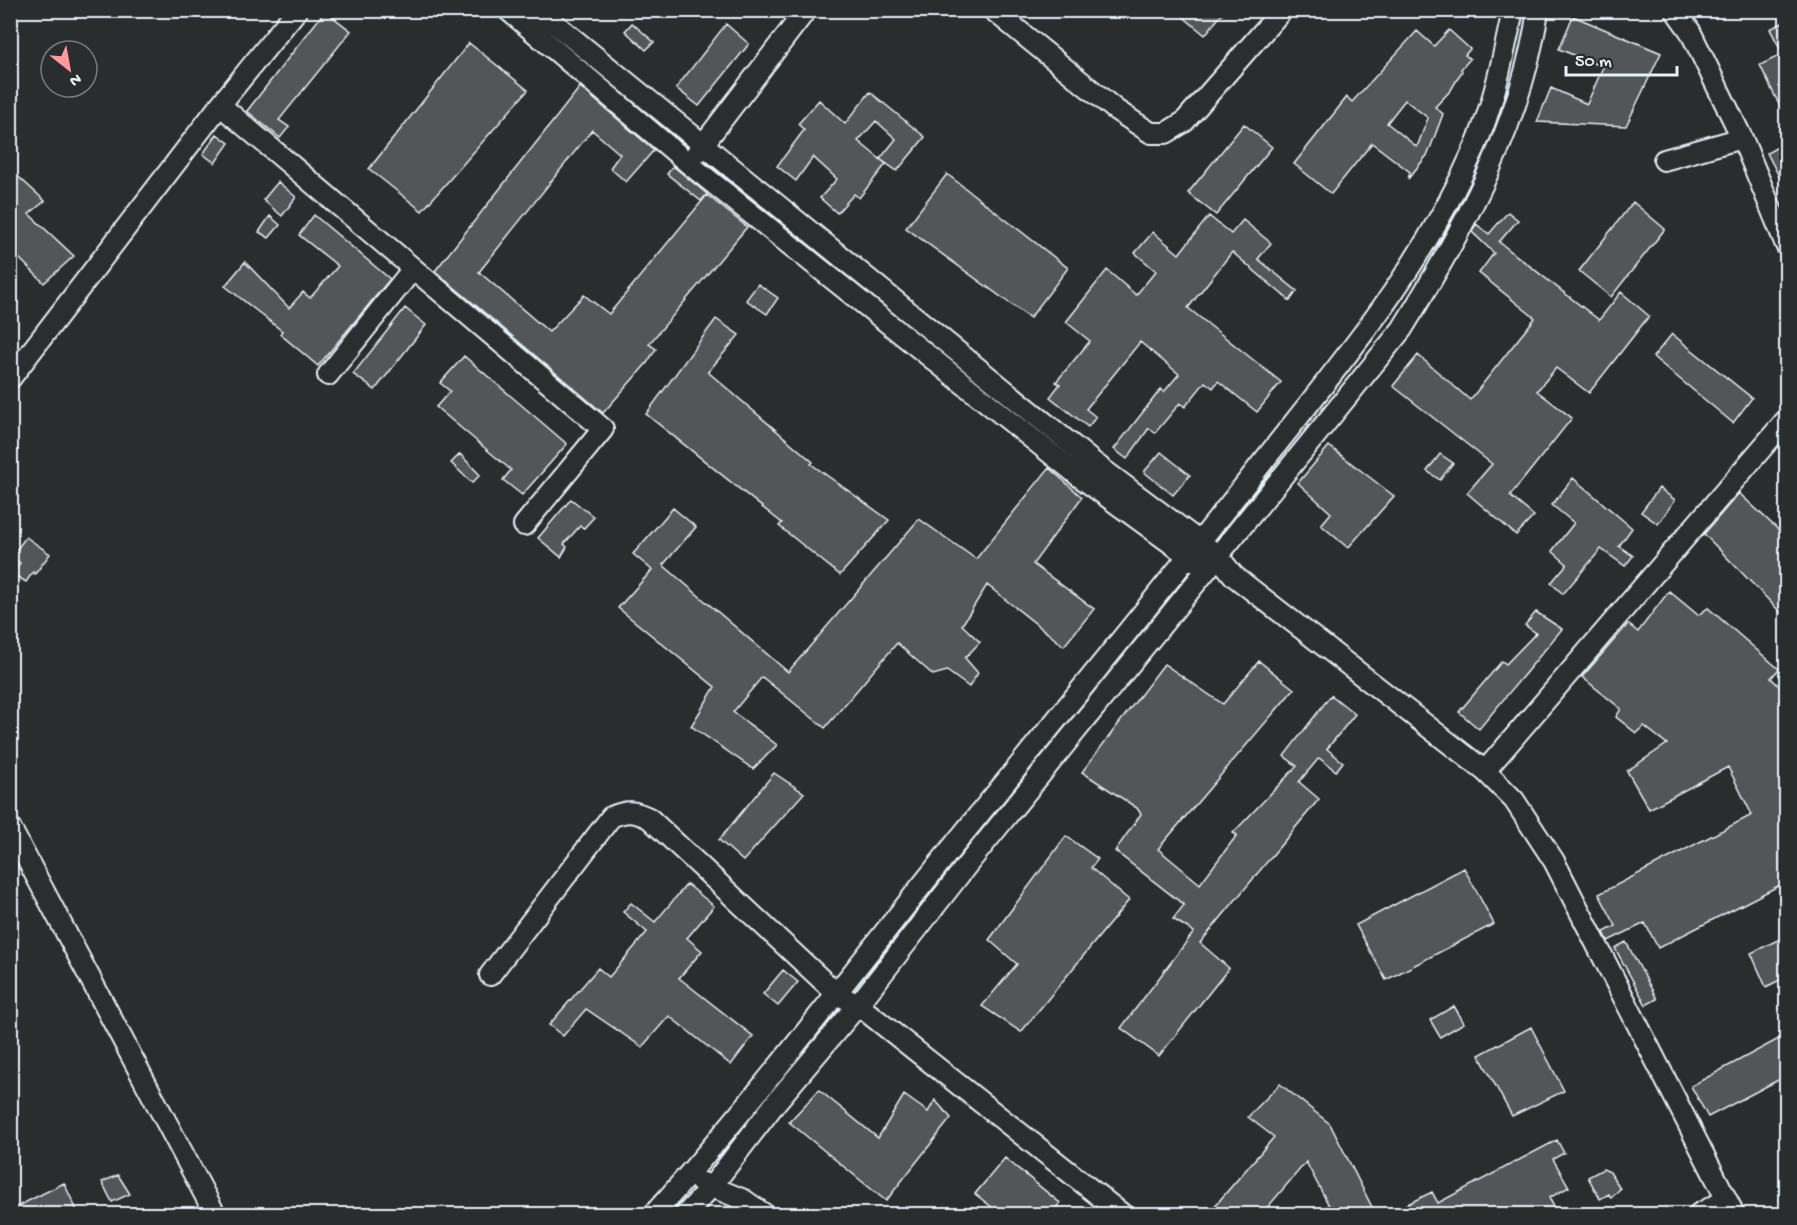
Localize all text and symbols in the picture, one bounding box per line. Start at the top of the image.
north arrow [39,39,99,99]
scale bar [1566,39,1677,77]
text: 50 m [1575,52,1612,73]
text: N [65,68,84,90]

